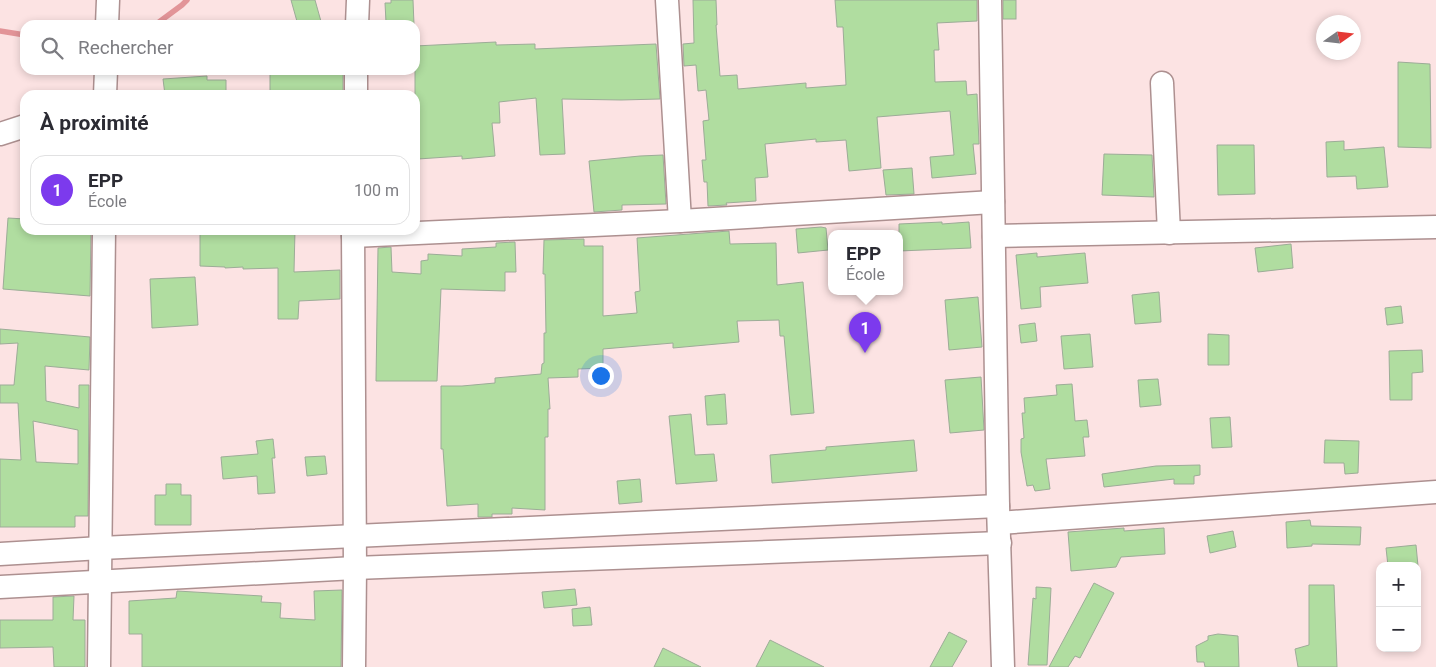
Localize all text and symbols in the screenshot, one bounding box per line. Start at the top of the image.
north arrow [1316,15,1361,60]
search box [20,20,420,75]
icon: search [38,34,66,62]
text: Rechercher [78,36,173,59]
text: À proximité [40,111,149,135]
text: EPP [88,169,123,192]
text: 1 [52,181,62,200]
text: 100 m [354,181,399,200]
text: École [88,192,127,211]
popup [828,230,903,295]
text: EPP [846,242,881,265]
text: École [846,265,885,284]
pin: 1 [849,312,881,353]
your location [588,363,614,389]
map controls [1376,562,1421,652]
button: + [1376,562,1421,607]
button: − [1376,607,1421,652]

